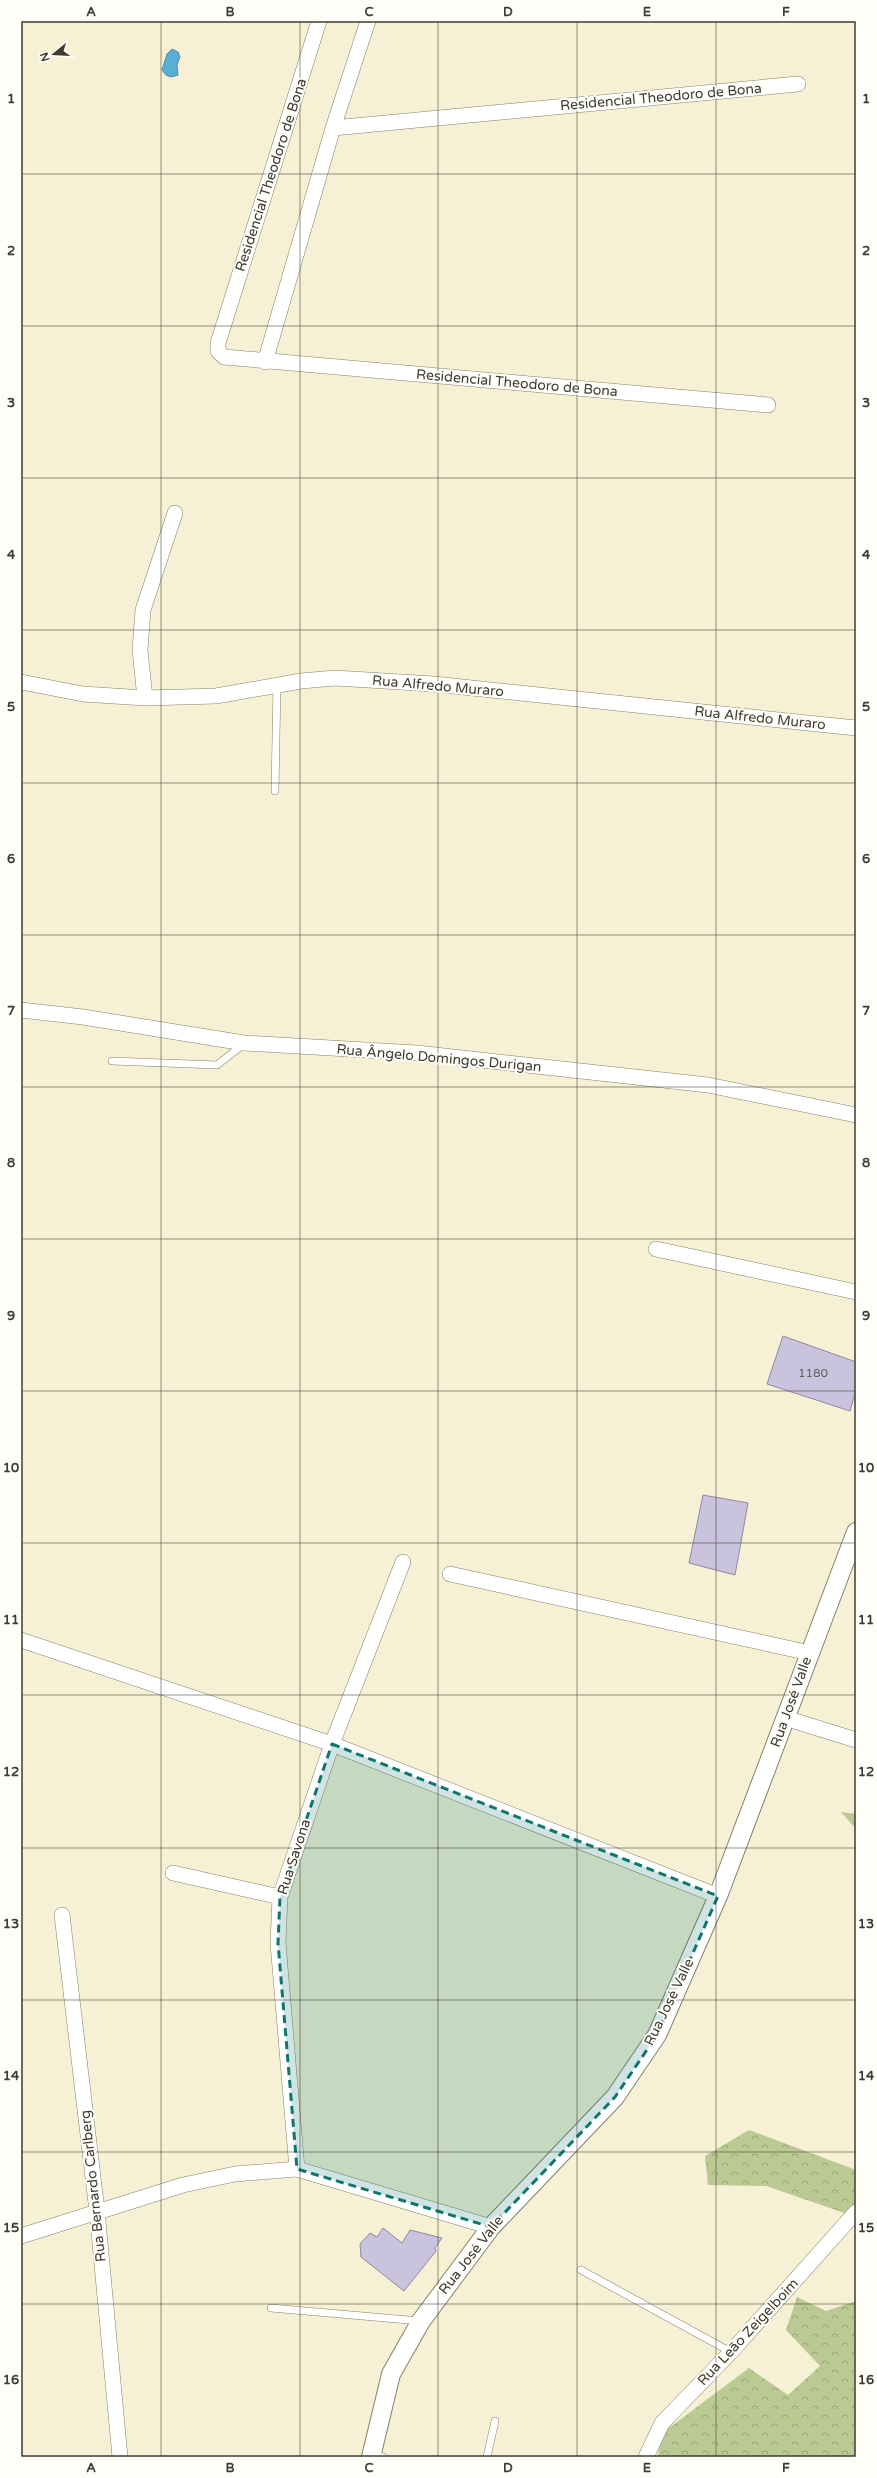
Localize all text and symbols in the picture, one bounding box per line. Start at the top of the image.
text: A [86,4,96,20]
text: B [225,4,235,20]
text: C [364,4,374,20]
text: D [503,4,513,20]
text: E [643,4,651,20]
text: F [782,4,790,20]
north arrow [34,34,74,74]
text: N [37,51,53,63]
street label: Residencial Theodoro de Bona [232,76,310,274]
street label: Residencial Theodoro de Bona [559,80,763,114]
text: 1 [7,91,15,107]
text: 1 [862,91,870,107]
text: 2 [7,243,15,259]
text: 2 [862,243,870,259]
street label: Residencial Theodoro de Bona [415,366,619,400]
text: 3 [7,395,15,411]
text: 3 [862,395,870,411]
text: 4 [7,547,16,563]
text: 4 [862,547,871,563]
street label: Rua Alfredo Muraro [371,672,505,700]
text: 5 [7,699,15,715]
text: 5 [862,699,870,715]
street label: Rua Alfredo Muraro [693,703,827,733]
text: 6 [7,851,15,867]
text: 6 [862,851,870,867]
text: 7 [7,1003,15,1019]
text: 7 [862,1003,870,1019]
street label: Rua Ângelo Domingos Durigan [336,1041,542,1075]
text: 8 [7,1155,15,1171]
text: 8 [862,1155,870,1171]
text: 9 [7,1308,15,1324]
text: 9 [862,1308,870,1324]
house number: 1180 [798,1366,829,1380]
text: 10 [3,1460,19,1476]
text: 10 [858,1460,874,1476]
text: 11 [3,1612,19,1628]
text: 11 [858,1612,874,1628]
street label: Rua José Valle [767,1654,815,1750]
text: 12 [3,1764,19,1780]
text: 12 [858,1764,874,1780]
street label: Rua Savona [274,1817,314,1897]
text: 13 [3,1916,19,1932]
text: 13 [858,1916,874,1932]
street label: Rua José Valle [641,1956,697,2048]
text: 14 [3,2068,20,2084]
text: 14 [858,2068,875,2084]
street label: Rua Bernardo Carlberg [77,2109,109,2263]
street label: Rua José Valle [435,2212,507,2298]
text: 15 [3,2220,19,2236]
text: 15 [858,2220,874,2236]
street label: Rua Leão Zeigelboim [694,2275,802,2389]
text: 16 [3,2372,19,2388]
text: 16 [858,2372,874,2388]
text: A [86,2460,96,2476]
text: B [225,2460,235,2476]
text: C [364,2460,374,2476]
text: D [503,2460,513,2476]
text: E [643,2460,651,2476]
text: F [782,2460,790,2476]

